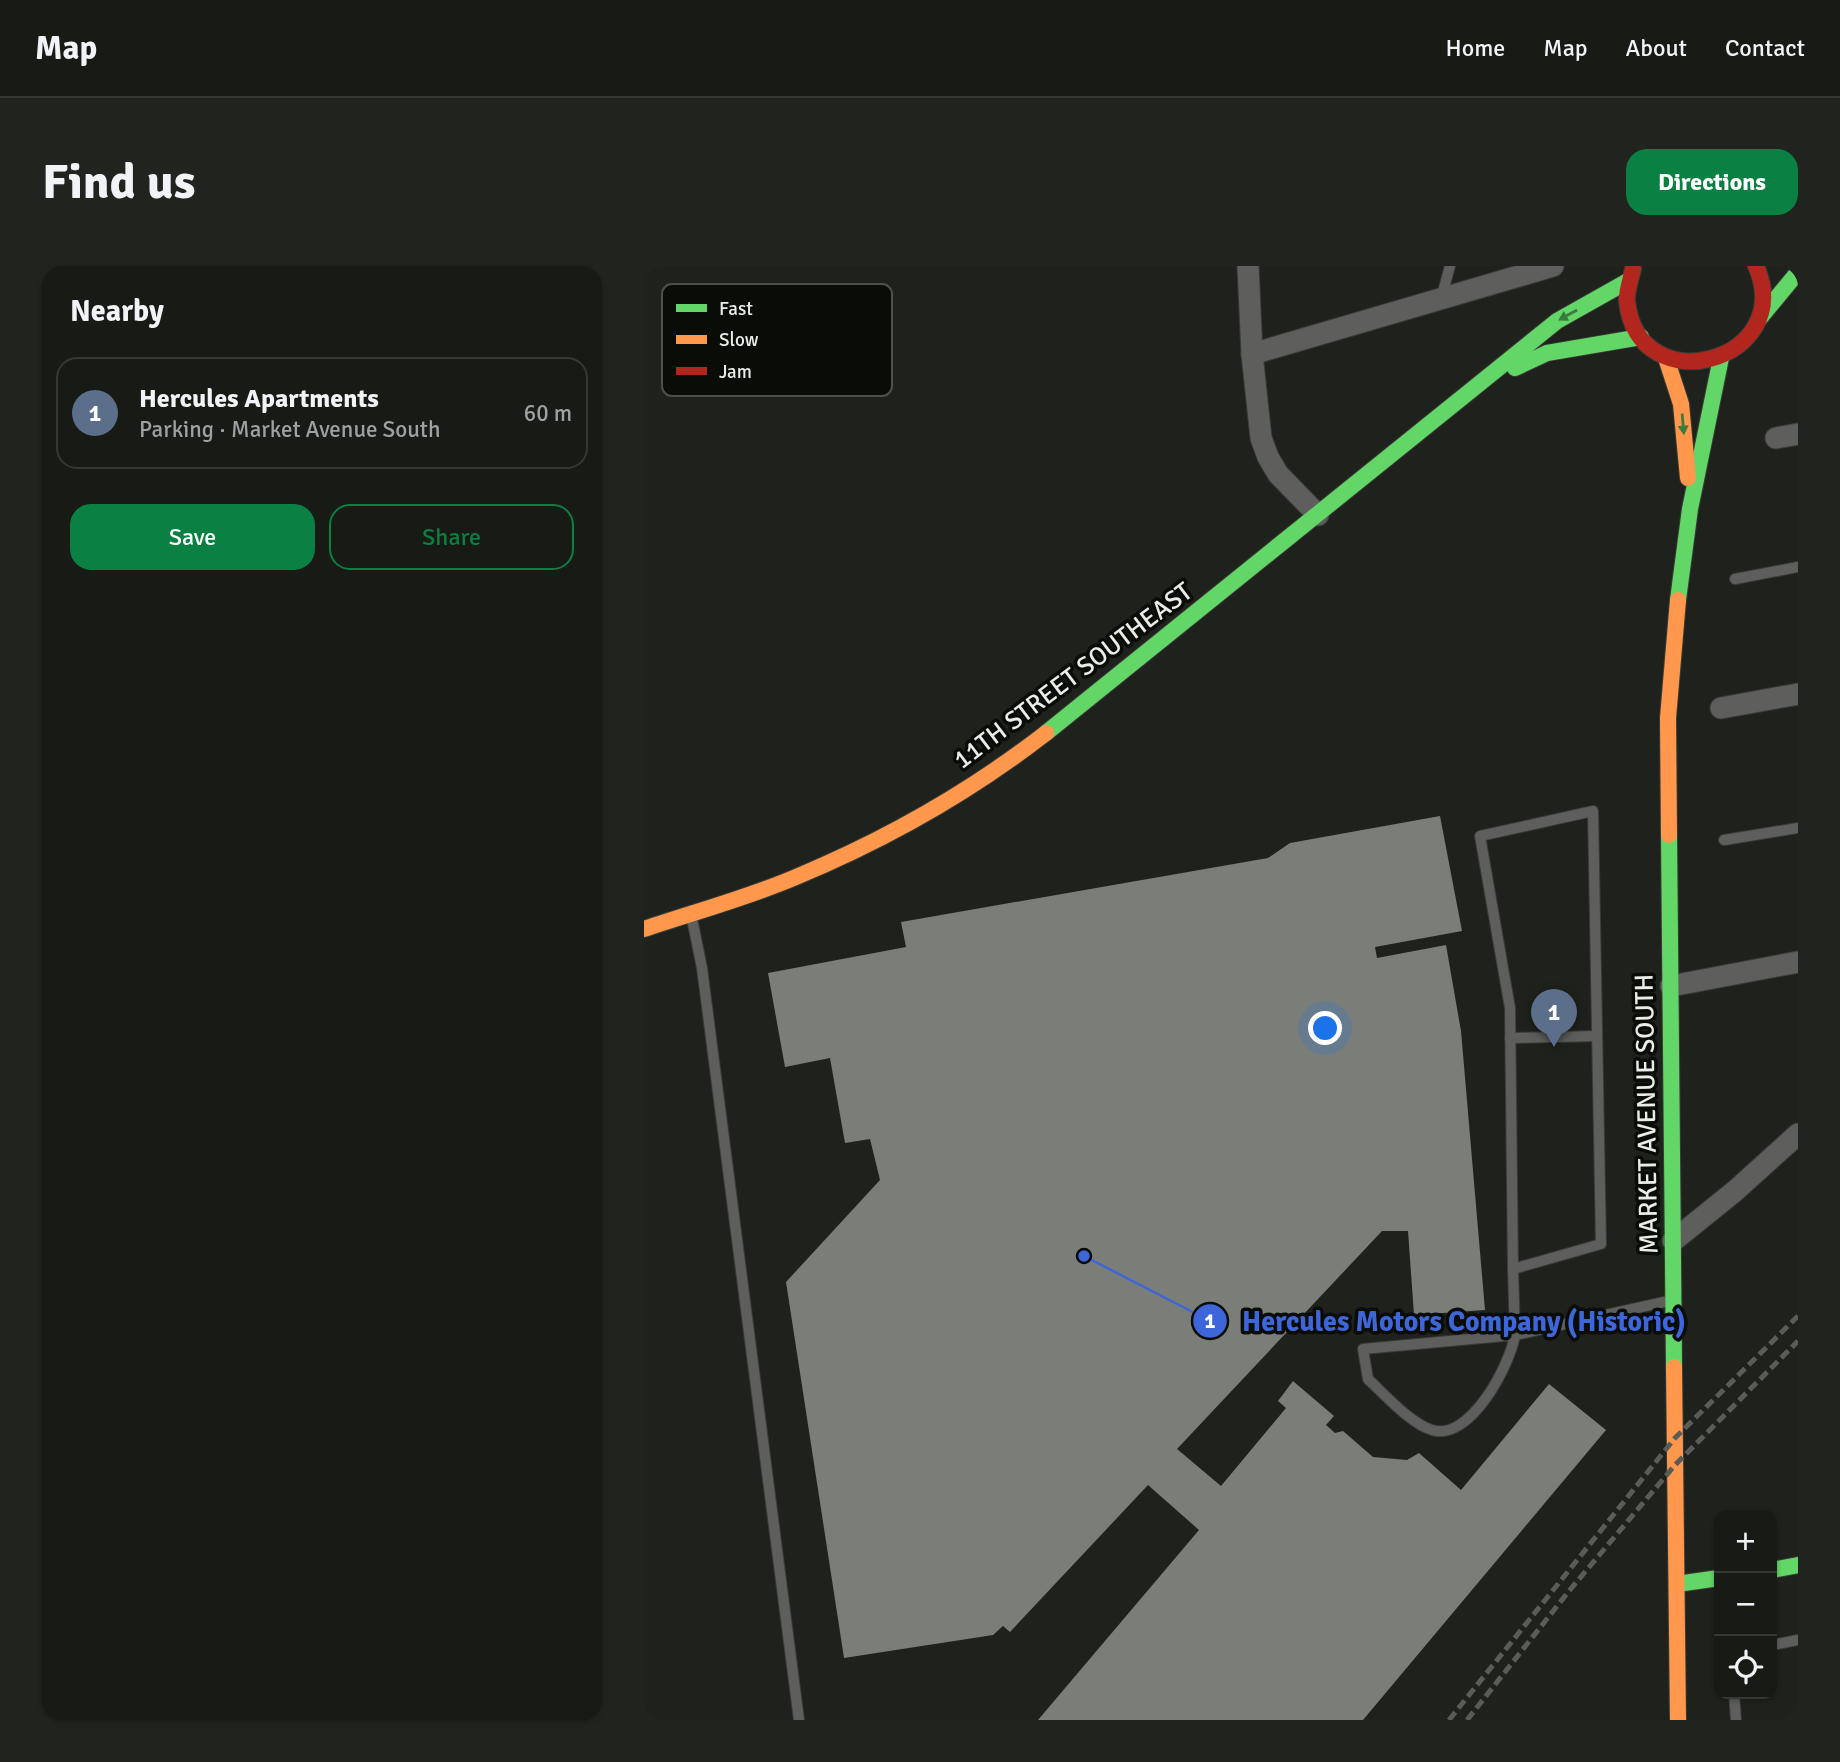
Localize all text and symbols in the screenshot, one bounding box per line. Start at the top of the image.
text: Map [35,28,97,69]
text: Home [1445,33,1505,63]
text: Map [1543,33,1588,63]
text: About [1626,33,1687,63]
text: Contact [1725,33,1805,63]
button: Directions [1626,149,1798,215]
text: Find us [42,152,195,212]
legend [662,284,892,396]
text: Nearby [70,293,164,330]
text: Fast [719,297,753,321]
one-way arrow [1559,309,1578,321]
text: Slow [719,328,759,352]
text: Jam [719,360,752,384]
text: Hercules Apartments [139,383,379,415]
text: 1 [89,399,101,428]
text: 60 m [524,399,572,428]
one-way arrow [1678,413,1689,435]
text: Parking · Market Avenue South [139,415,440,444]
button: Save [70,504,315,570]
button: Share [329,504,574,570]
street label: 11TH STREET SOUTHEAST [947,576,1199,776]
street label: MARKET AVENUE SOUTH [1629,974,1665,1254]
pin: 1 [1531,989,1577,1047]
your location [1308,1011,1342,1045]
callout: Hercules Motors Company (Historic) [1193,1296,1700,1345]
text: Hercules Motors Company (Historic) [1242,1305,1686,1339]
text: 1 [1204,1308,1216,1334]
map controls [1714,1510,1777,1699]
button: + [1714,1510,1777,1573]
button: − [1714,1573,1777,1636]
button: locate [1714,1636,1777,1699]

